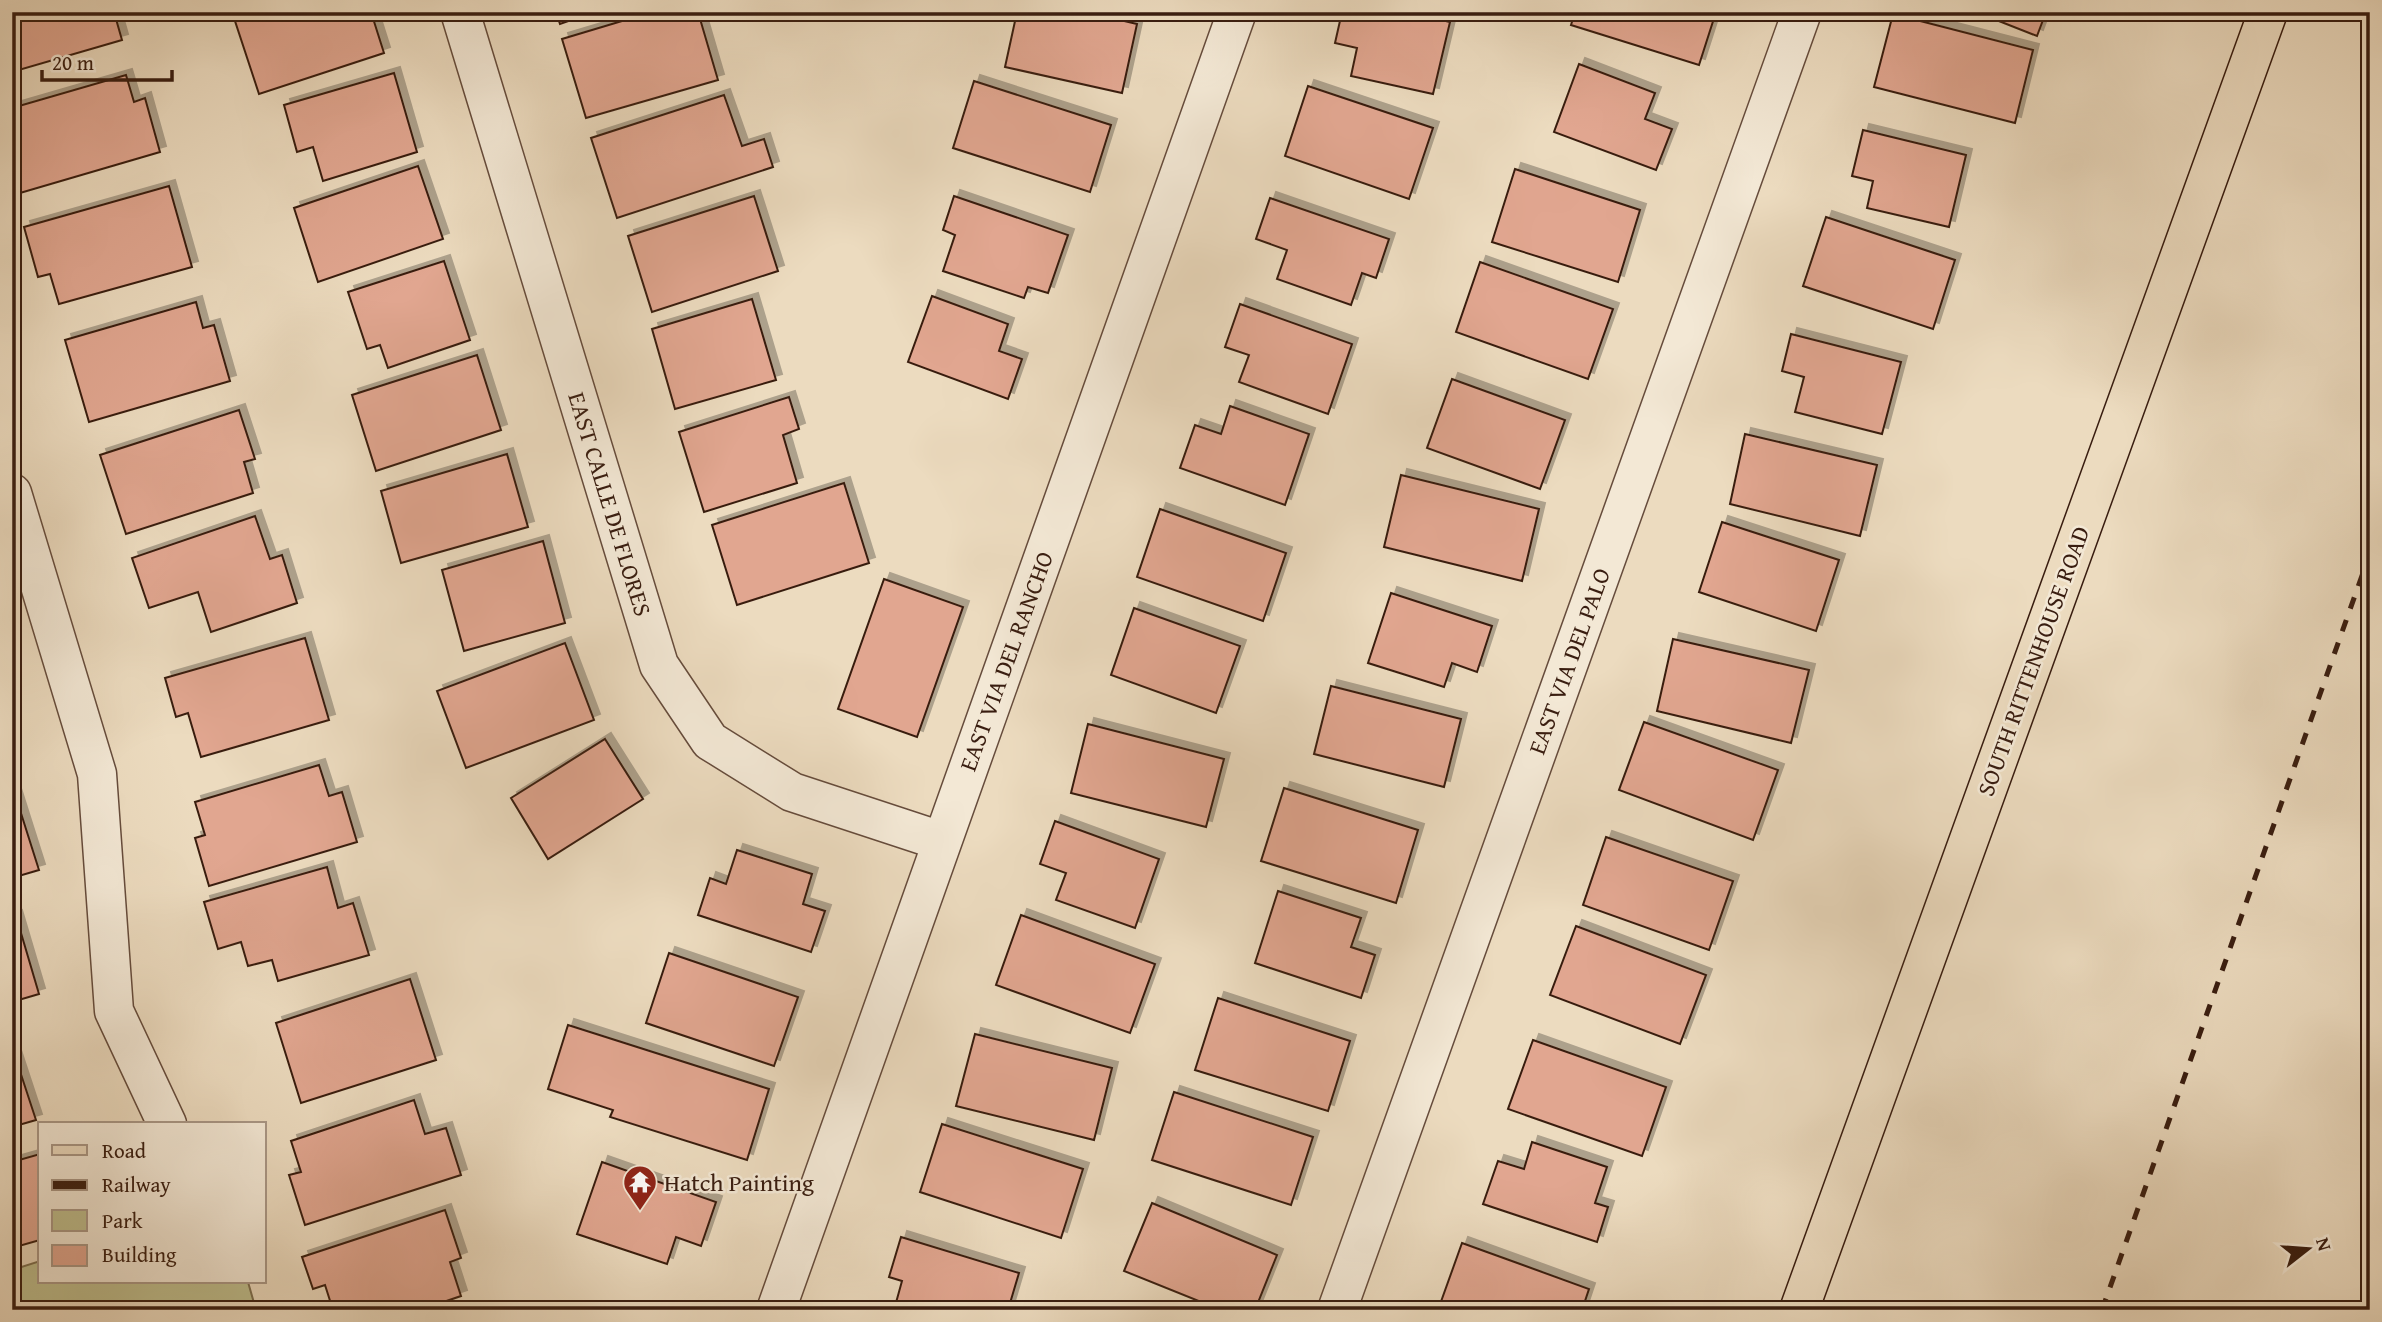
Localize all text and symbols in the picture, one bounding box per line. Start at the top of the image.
scale bar [42,38,172,82]
text: 20 m [52,47,94,78]
street label: EAST CALLE DE FLORES [559,388,661,620]
street label: SOUTH RITTENHOUSE ROAD [1968,521,2098,801]
street label: EAST VIA DEL RANCHO [950,546,1062,776]
street label: EAST VIA DEL PALO [1519,563,1619,759]
legend [38,1122,266,1284]
text: Road [102,1135,147,1166]
temple icon: Hatch Painting [621,1163,659,1212]
place label: Hatch Painting [664,1165,814,1200]
text: Railway [102,1169,171,1200]
text: Park [102,1205,143,1236]
north arrow [2274,1214,2344,1284]
text: N [2309,1234,2340,1254]
text: Building [102,1239,177,1270]

